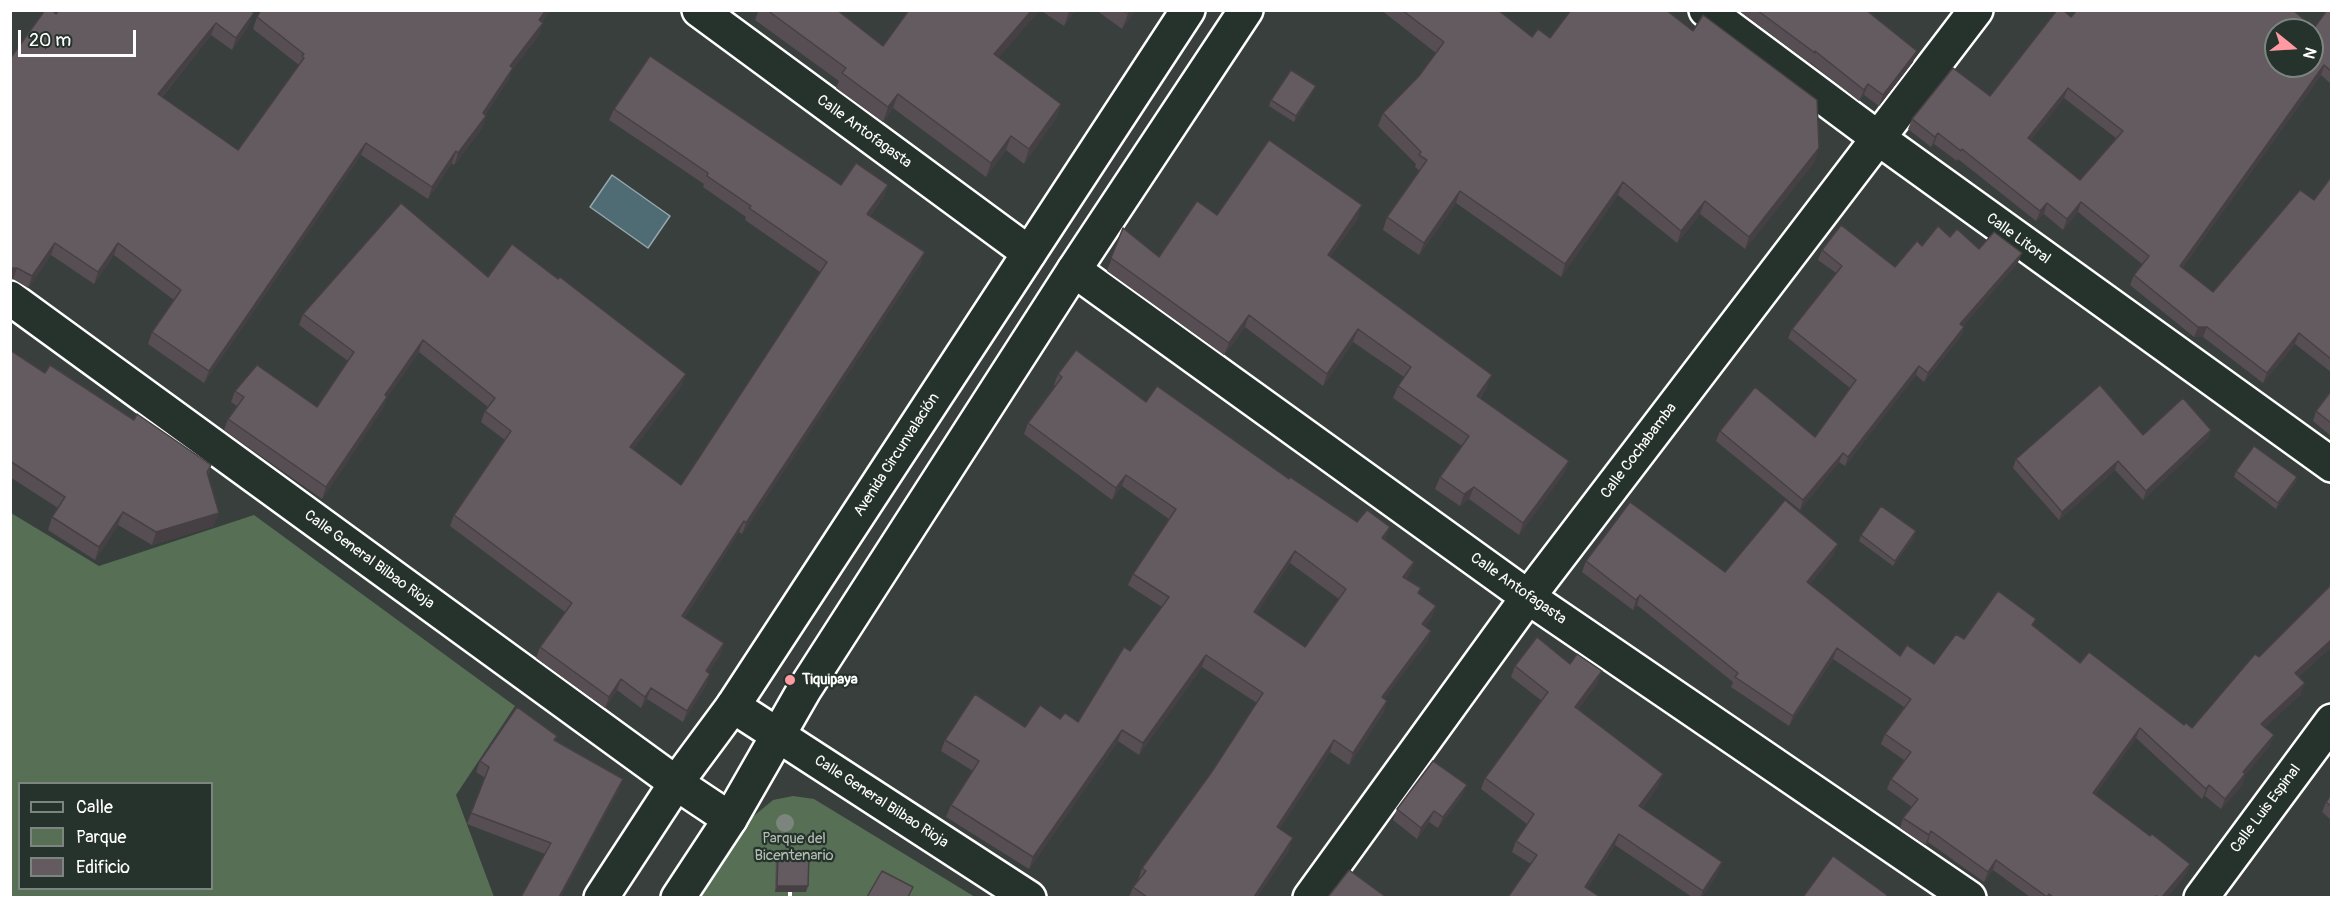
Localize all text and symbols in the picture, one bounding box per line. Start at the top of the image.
scale bar [21,18,140,56]
north arrow [2264,18,2324,78]
text: 20 m [29,29,71,52]
text: N [2298,45,2320,61]
street label: Calle Antofagasta [813,92,915,172]
street label: Calle Litoral [1982,210,2054,268]
street label: Avenida Circunvalación [850,390,944,520]
street label: Calle Cochabamba [1597,400,1681,502]
street label: Calle General Bilbao Rioja [300,507,438,613]
street label: Calle Antofagasta [1467,549,1569,629]
place label: Tiquipaya [802,671,858,689]
marker: Tiquipaya [783,673,797,687]
street label: Calle General Bilbao Rioja [811,752,951,852]
street label: Calle Luis Espinal [2227,761,2305,857]
legend [18,782,213,890]
text: Calle [76,796,113,819]
text: Parque [76,826,126,849]
park label: Parque del Bicentenario [755,830,833,865]
text: Edificio [76,856,130,879]

